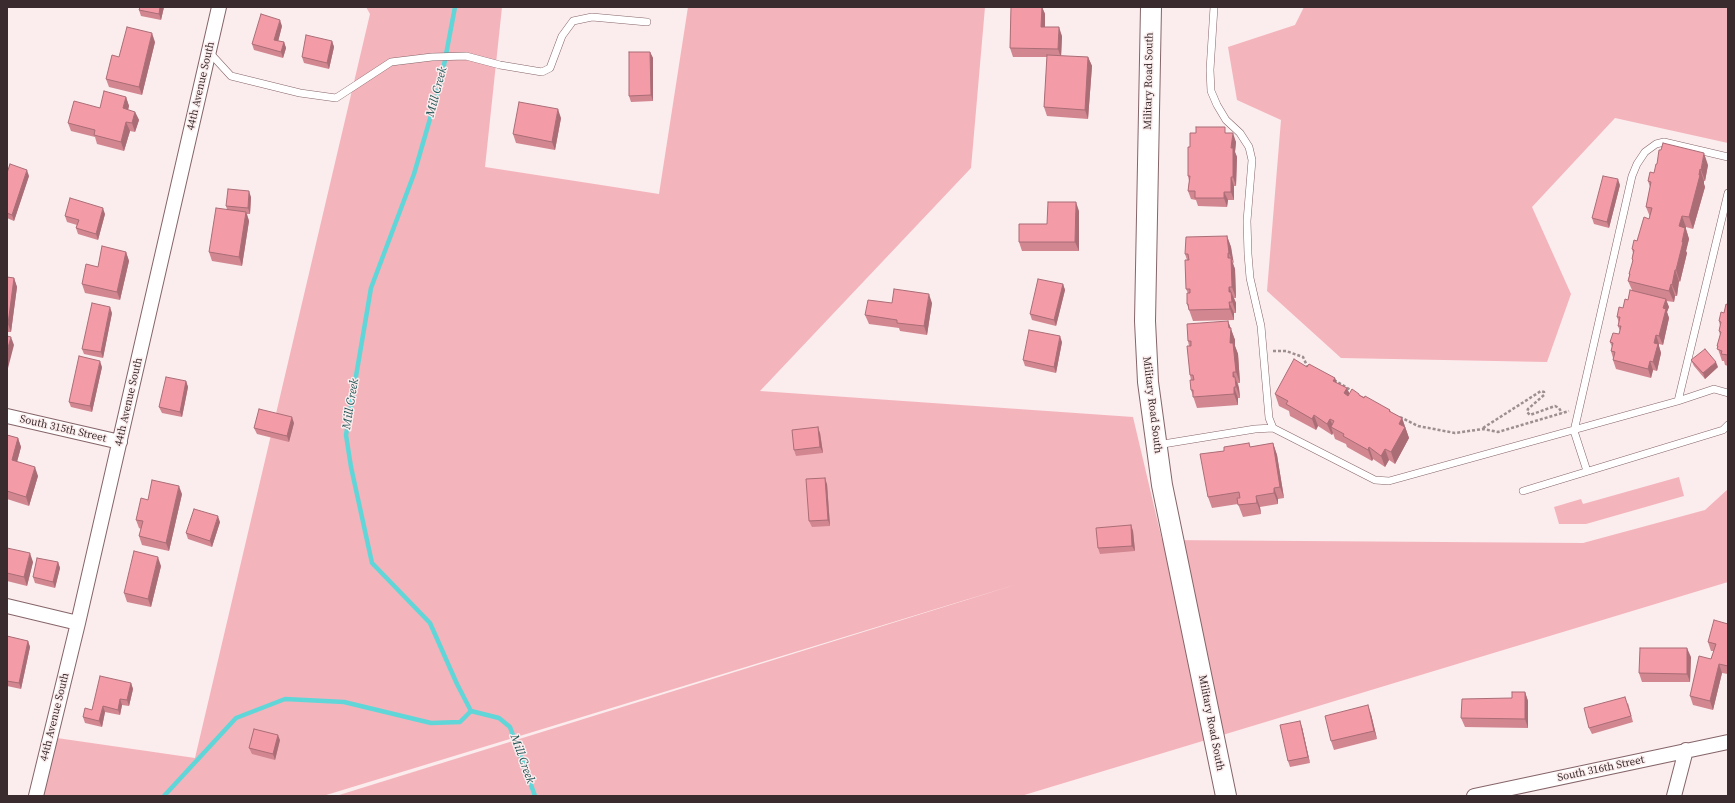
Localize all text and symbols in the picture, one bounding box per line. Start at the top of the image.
street label: Military Road South [1142,32,1156,130]
street label: 44th Avenue South [184,40,218,132]
water label: Mill Creek [423,65,451,119]
street label: 44th Avenue South [112,356,146,448]
street label: Military Road South [1140,356,1164,454]
water label: Mill Creek [340,378,362,430]
street label: South 315th Street [18,413,108,445]
street label: 44th Avenue South [38,671,72,763]
street label: Military Road South [1195,674,1227,772]
water label: Mill Creek [506,733,538,785]
street label: South 316th Street [1556,753,1646,785]

